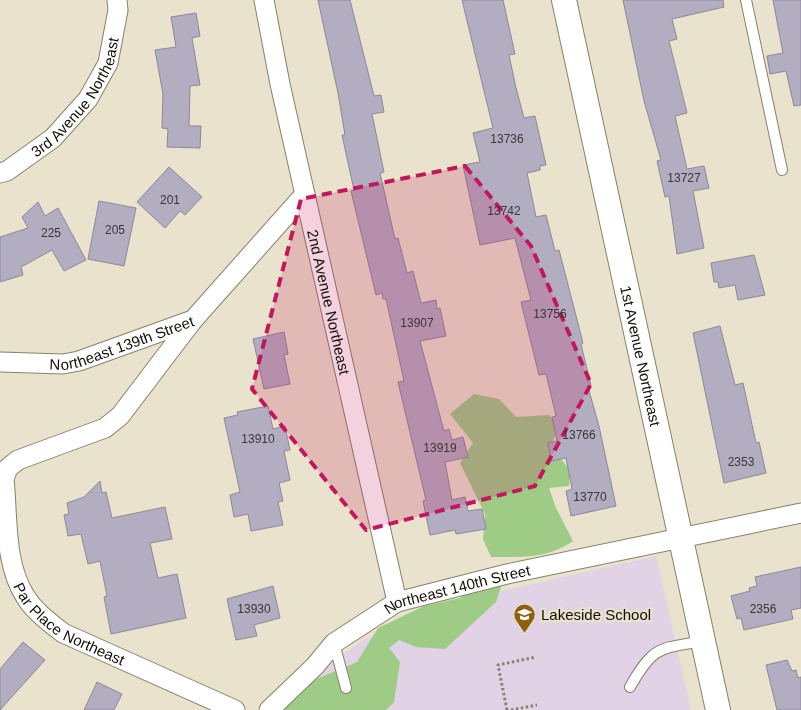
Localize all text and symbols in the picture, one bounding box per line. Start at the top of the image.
street label: 3rd Avenue Northeast [27,35,121,160]
house number: 13736 [490,132,524,146]
house number: 13727 [667,171,701,185]
house number: 201 [160,193,180,207]
house number: 13742 [487,204,521,218]
house number: 205 [105,223,125,237]
house number: 225 [41,226,61,240]
street label: 2nd Avenue Northeast [305,228,354,377]
street label: 1st Avenue Northeast [618,284,665,428]
house number: 13756 [533,307,567,321]
street label: Northeast 139th Street [49,312,197,373]
house number: 13907 [400,316,434,330]
house number: 13766 [562,428,596,442]
house number: 13910 [241,432,275,446]
house number: 13919 [423,441,457,455]
house number: 2353 [728,455,755,469]
house number: 13770 [573,490,607,504]
street label: Northeast 140th Street [381,561,532,617]
street label: Par Place Northeast [11,580,128,668]
house number: 13930 [237,602,271,616]
school or university icon: Lakeside School [513,602,537,633]
house number: 2356 [750,602,777,616]
place label: Lakeside School [541,606,651,623]

